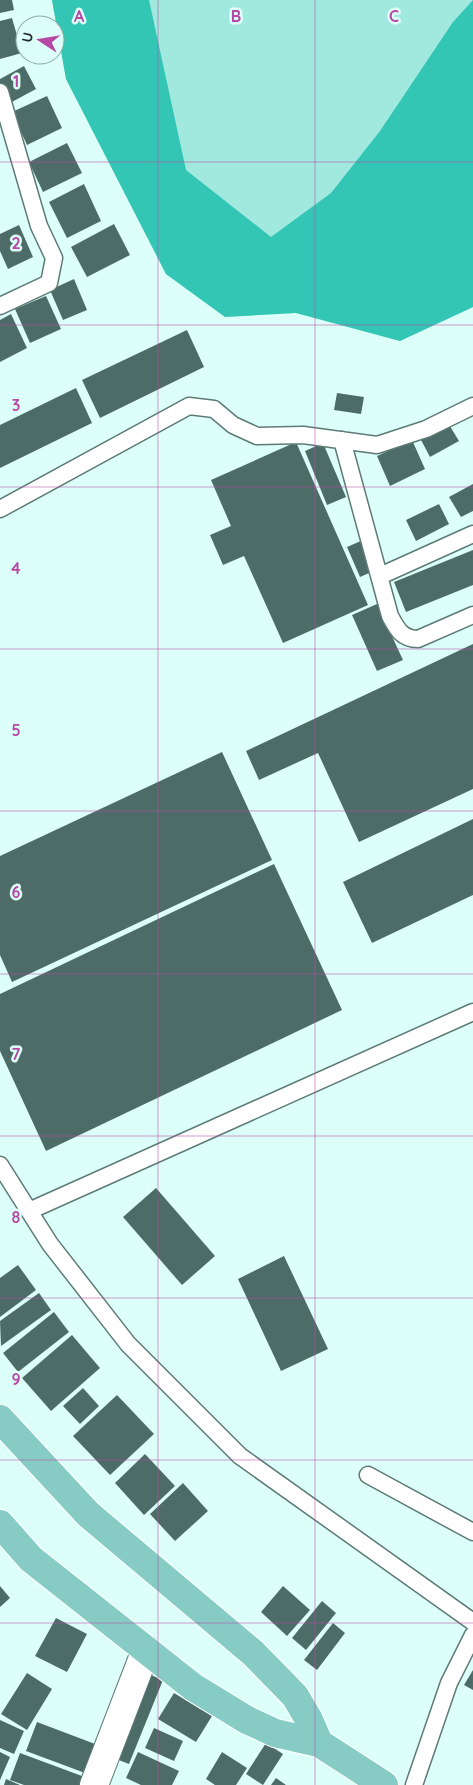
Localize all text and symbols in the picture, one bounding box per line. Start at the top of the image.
text: A [74,6,85,26]
text: B [231,6,241,26]
text: C [389,6,399,26]
north arrow [15,15,65,65]
text: U [17,31,37,44]
text: 1 [13,71,19,91]
text: 2 [11,233,21,253]
text: 3 [12,395,20,415]
text: 4 [11,558,21,578]
text: 5 [11,720,21,740]
text: 6 [12,882,21,902]
text: 7 [12,1044,21,1064]
text: 8 [12,1207,21,1227]
text: 9 [11,1369,21,1389]

